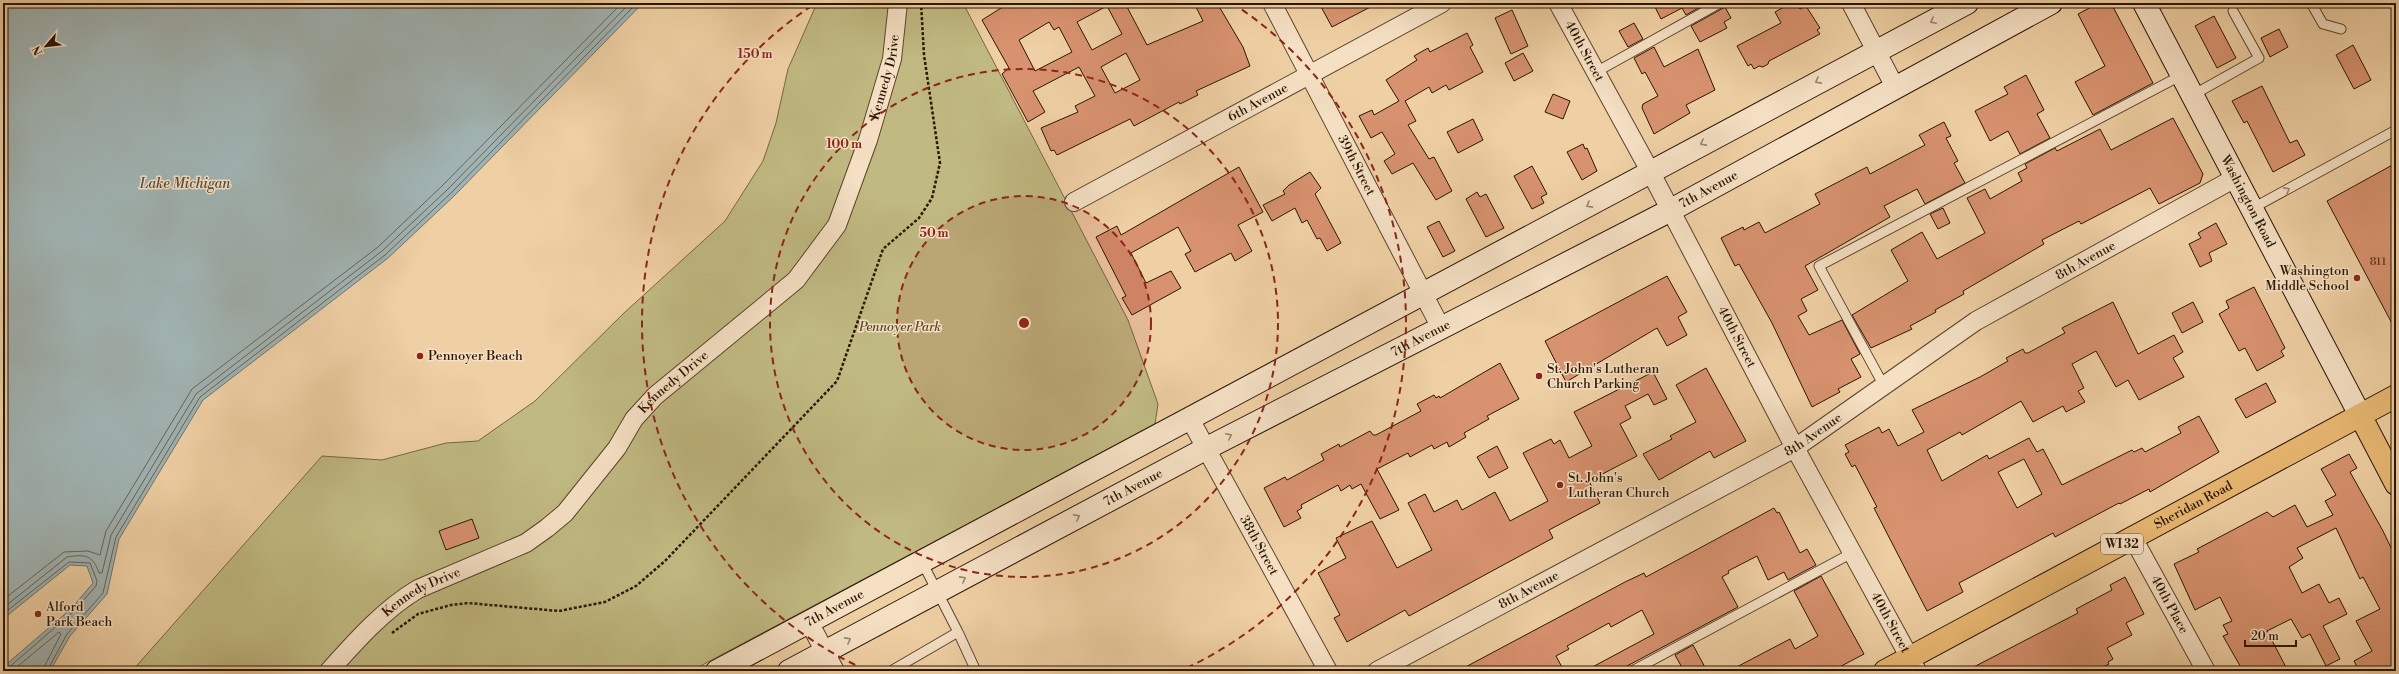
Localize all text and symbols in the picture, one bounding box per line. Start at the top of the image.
one-way arrow [1930,16,1937,24]
street label: 40th Street [1561,18,1608,85]
north arrow [26,26,66,66]
street label: Kennedy Drive [866,33,903,122]
text: N [30,43,46,57]
text: 150 m [738,47,772,62]
one-way arrow [1815,77,1822,84]
street label: 6th Avenue [1225,80,1291,125]
street label: 39th Street [1334,133,1379,199]
text: 100 m [826,137,862,152]
one-way arrow [1700,138,1707,145]
street label: Washington Road [2217,152,2279,251]
street label: 7th Avenue [1676,167,1741,212]
water label: Lake Michigan [139,175,230,193]
one-way arrow [2283,187,2290,194]
one-way arrow [1586,200,1593,207]
text: 50 m [919,226,949,241]
street label: 8th Avenue [2053,237,2119,284]
house number: 811 [2370,255,2386,269]
place label: Washington Middle School [2265,263,2349,294]
marker: Washington Middle School [2352,273,2362,283]
street label: 40th Street [1714,304,1760,371]
centre of rings [1017,316,1031,330]
street label: 7th Avenue [1388,316,1454,360]
park label: Pennoyer Park [858,319,941,335]
street label: Kennedy Drive [635,347,712,417]
place label: Pennoyer Beach [428,348,523,364]
marker: Pennoyer Beach [415,351,425,361]
place label: St. John's Lutheran Church Parking [1547,361,1660,392]
marker: St. John's Lutheran Church Parking [1534,371,1544,381]
street label: 8th Avenue [1782,409,1845,460]
one-way arrow [1225,434,1232,441]
street label: 7th Avenue [1101,465,1166,510]
place label: St. John's Lutheran Church [1568,470,1670,501]
street label: Sheridan Road [2151,477,2236,533]
marker: St. John's Lutheran Church [1555,480,1565,490]
street label: 38th Street [1236,513,1282,578]
one-way arrow [1073,515,1081,522]
road number: WI 32 [2101,534,2143,554]
street label: Kennedy Drive [379,564,463,620]
street label: 8th Avenue [1496,567,1562,613]
street label: 40th Place [2147,573,2192,637]
one-way arrow [959,576,966,583]
street label: 7th Avenue [802,586,867,631]
street label: 40th Street [1867,589,1914,656]
place label: Alford Park Beach [45,599,112,630]
marker: Alford Park Beach [33,609,43,619]
scale bar [2245,622,2296,648]
text: 20 m [2251,629,2279,644]
one-way arrow [844,637,851,645]

